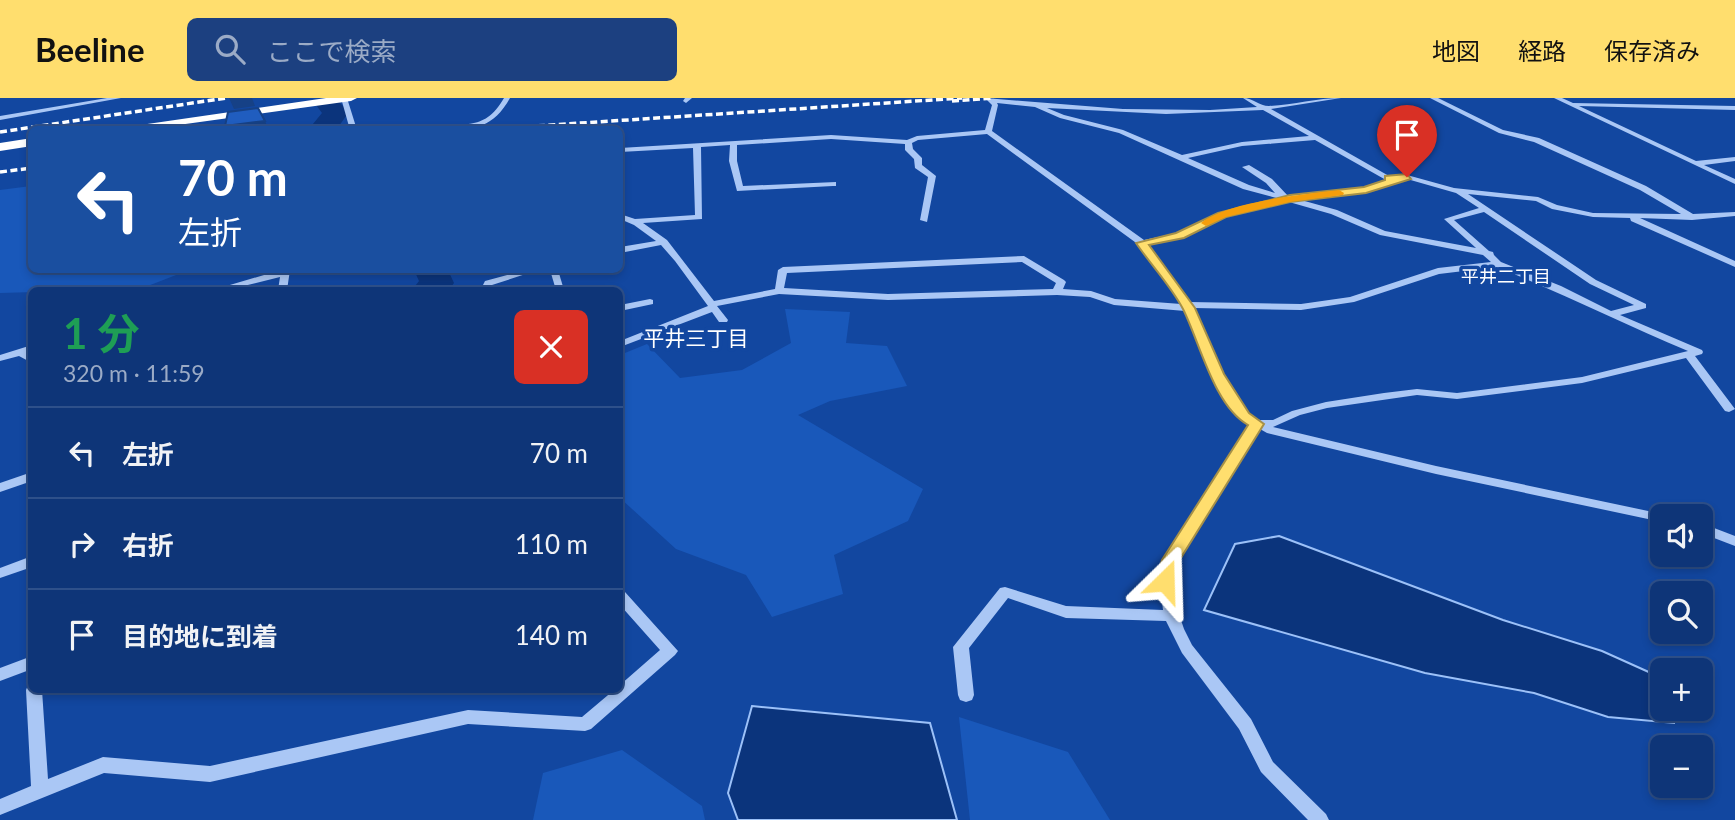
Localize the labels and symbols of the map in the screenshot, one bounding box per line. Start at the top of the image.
pin [1377,105,1437,177]
district label: 平井二丁目 [1461,265,1551,287]
district label: 平井三丁目 [644,325,749,350]
position arrow [1128,544,1202,618]

